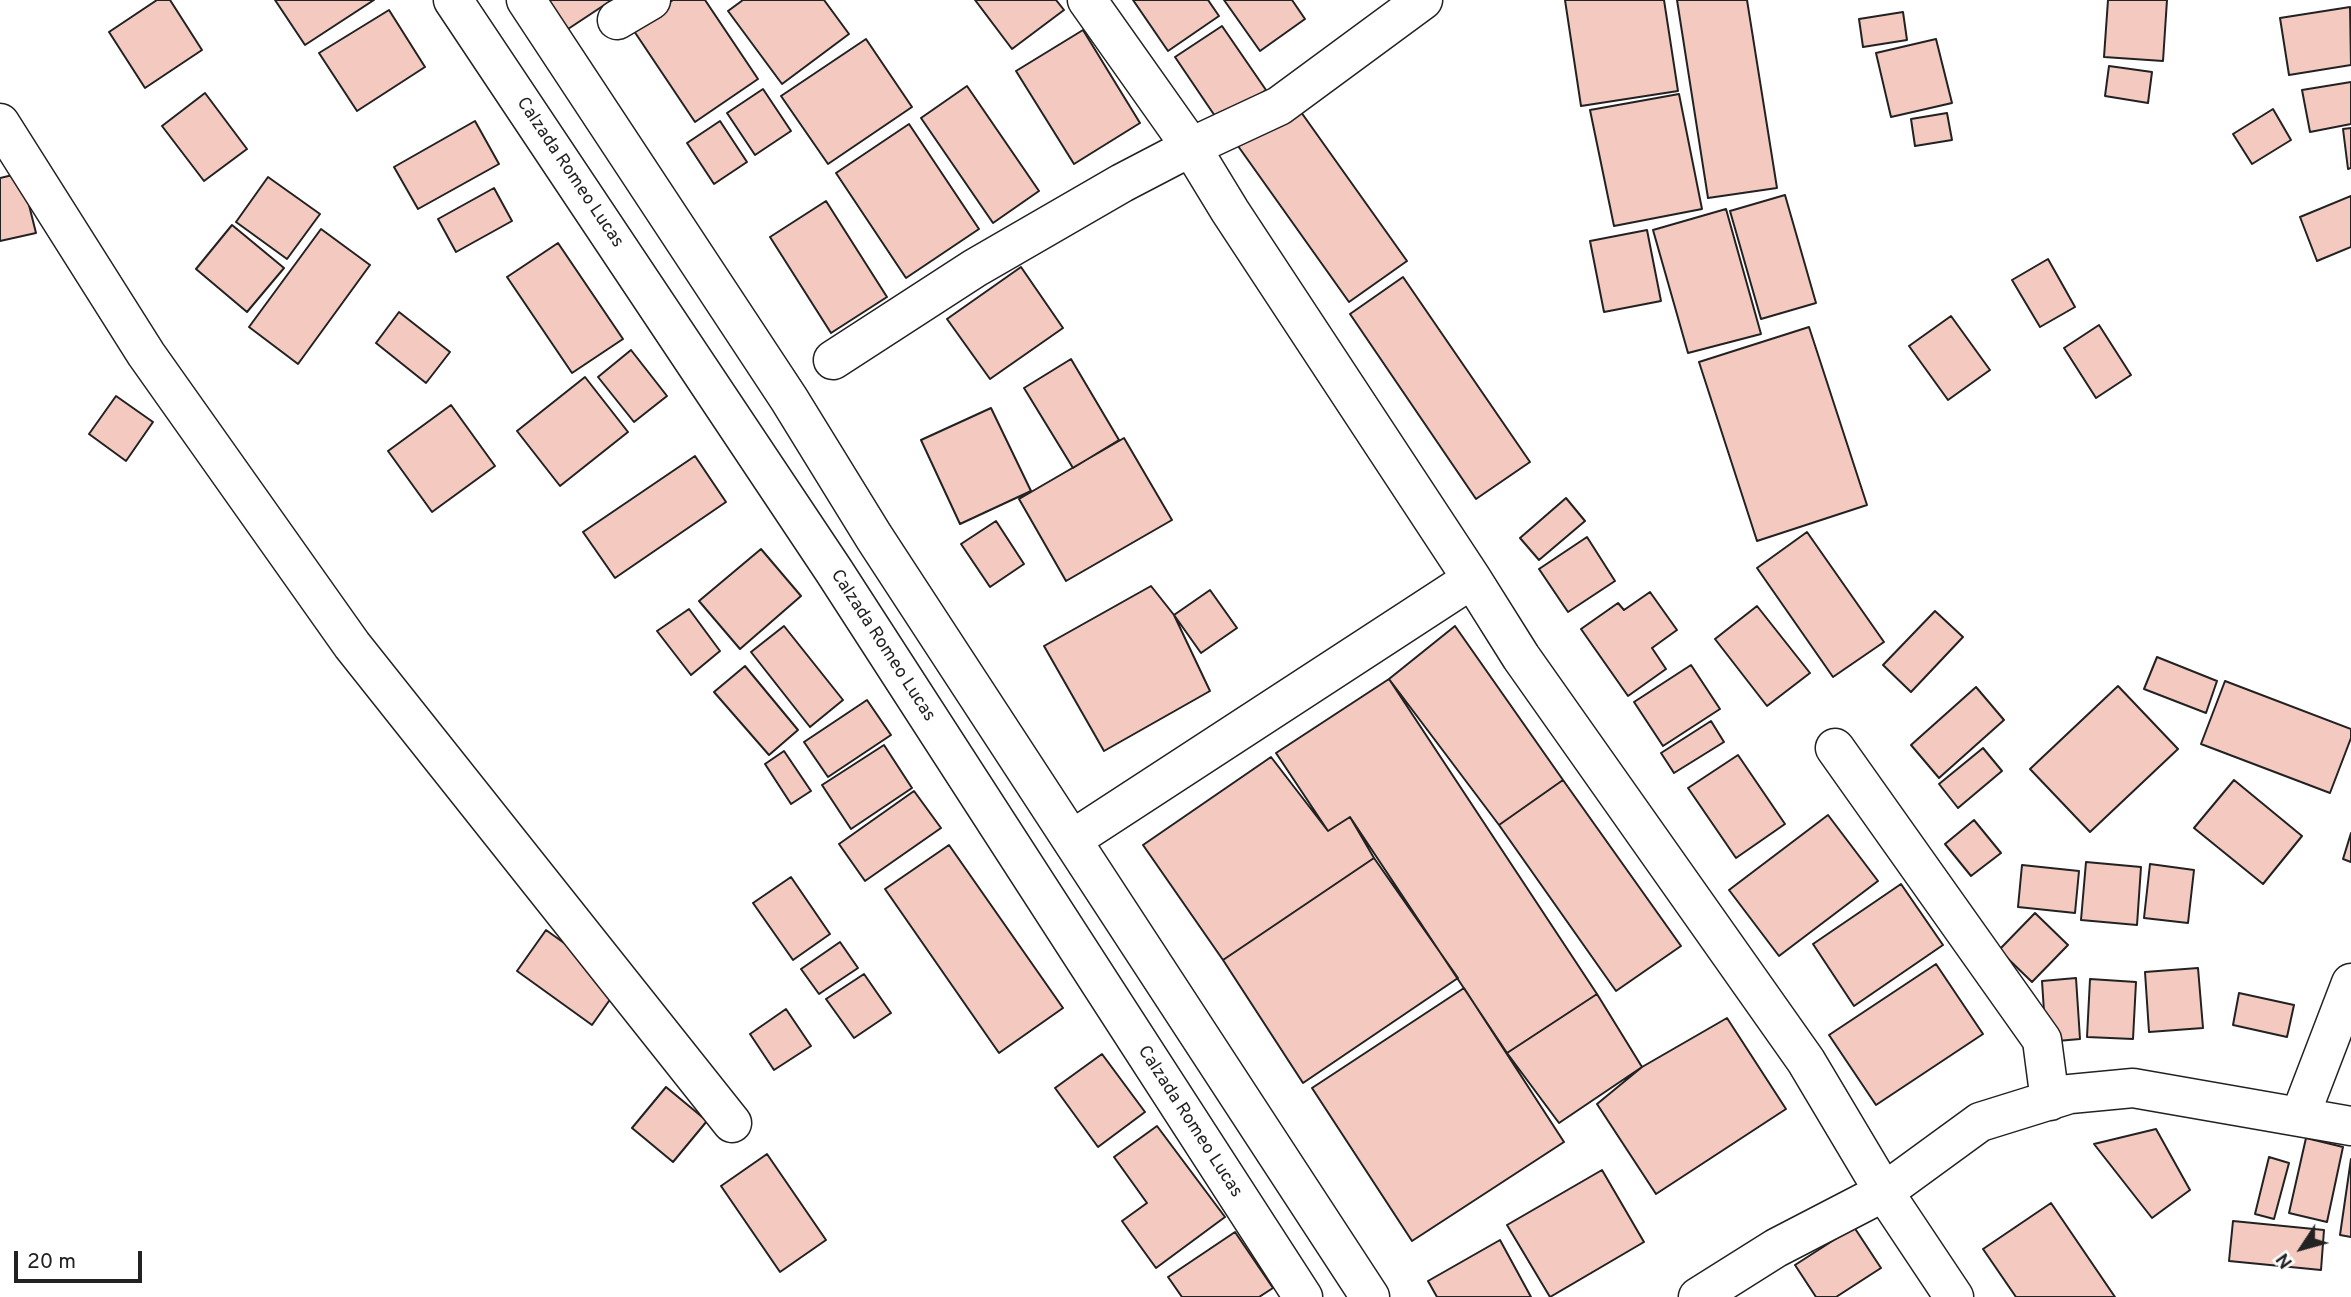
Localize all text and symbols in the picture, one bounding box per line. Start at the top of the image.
street label: Calzada Romeo Lucas [511,94,627,252]
street label: Calzada Romeo Lucas [825,566,939,726]
street label: Calzada Romeo Lucas [1132,1042,1246,1202]
north arrow [2267,1213,2337,1283]
scale bar [18,1238,145,1282]
text: N [2271,1248,2299,1273]
text: 20 m [27,1249,76,1276]

